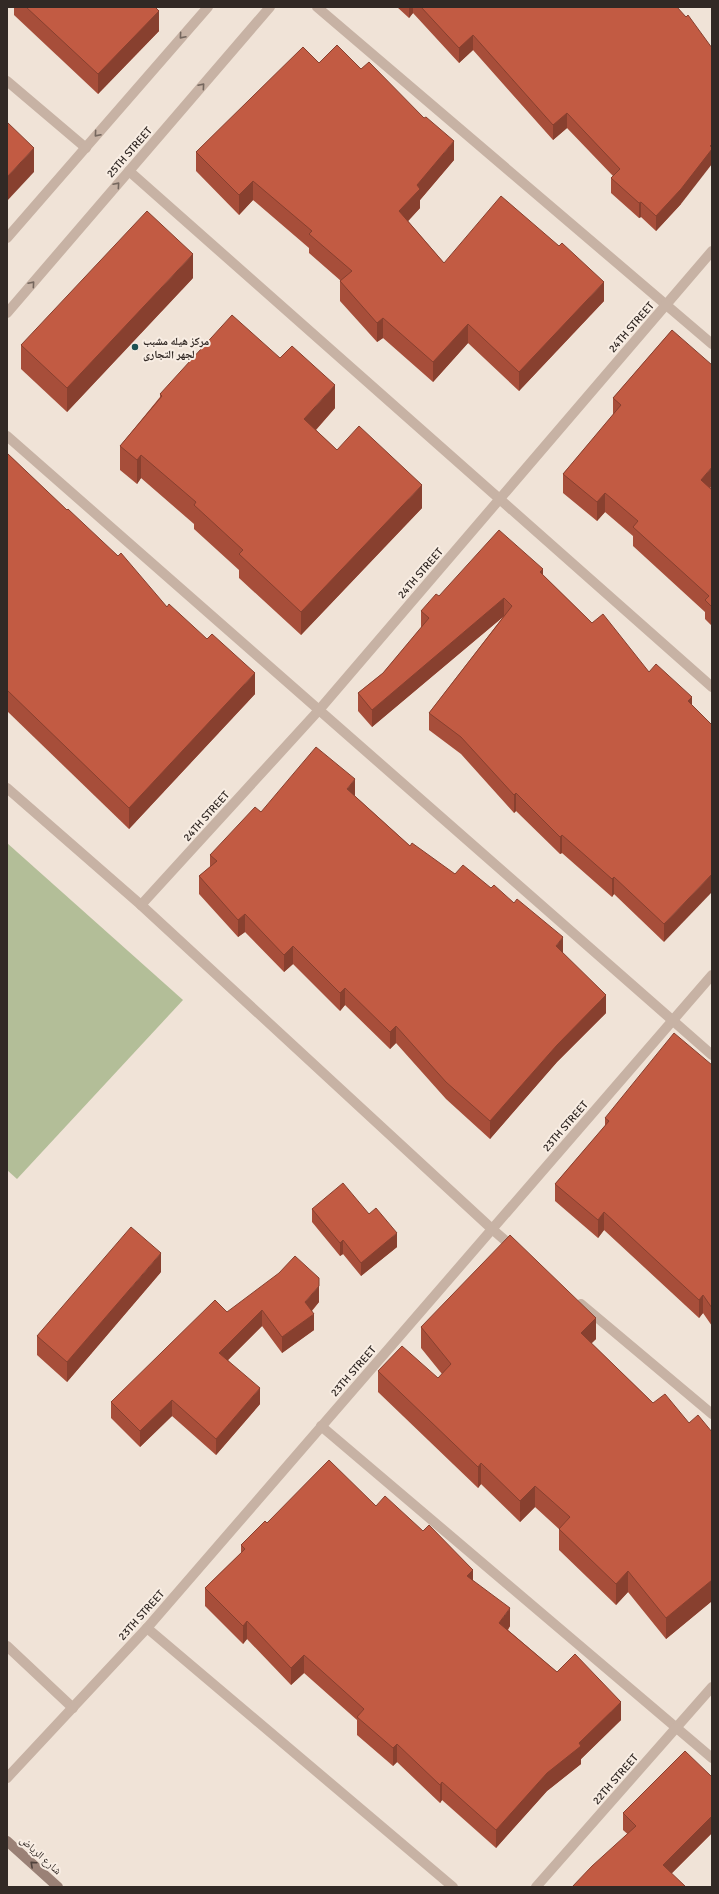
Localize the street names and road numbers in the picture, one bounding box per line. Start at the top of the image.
street label: 25TH STREET [104,124,155,180]
street label: 24TH STREET [606,299,657,355]
street label: 24TH STREET [395,545,446,601]
street label: 24TH STREET [181,788,233,844]
street label: 23TH STREET [540,1098,591,1154]
street label: 23TH STREET [328,1343,379,1399]
street label: 23TH STREET [116,1587,168,1643]
street label: 22TH STREET [590,1751,641,1807]
street label: شارع الرياض [17,1833,64,1877]

